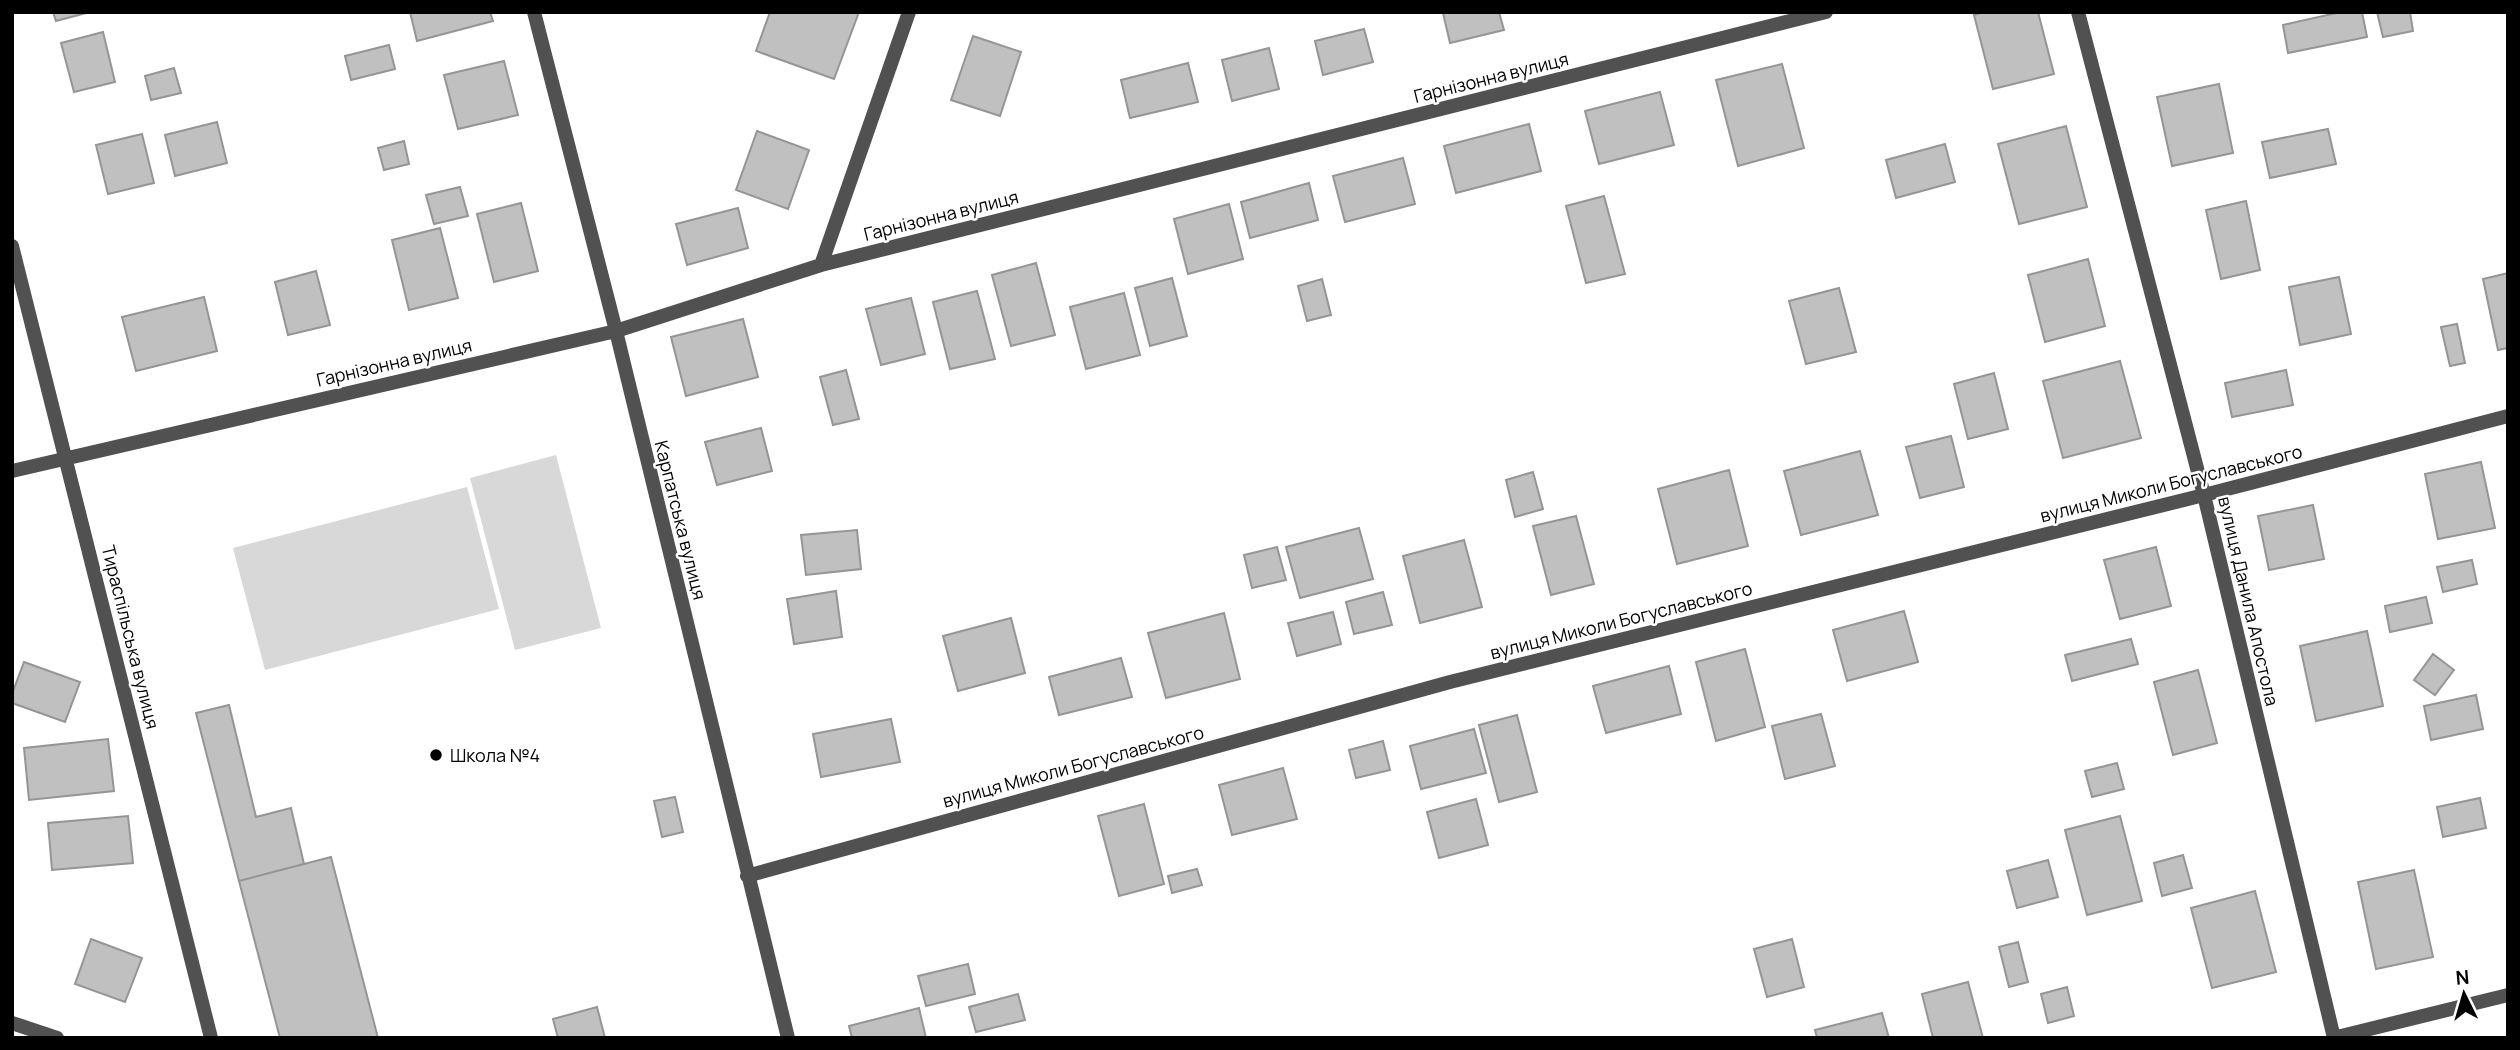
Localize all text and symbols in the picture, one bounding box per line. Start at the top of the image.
street label: Гарнізонна вулиця [1411,46,1571,108]
street label: Гарнізонна вулиця [861,184,1021,246]
street label: Гарнізонна вулиця [314,332,474,392]
street label: Карпатська вулиця [650,438,712,602]
street label: вулиця Миколи Богуславського [2037,439,2305,527]
street label: вулиця Данила Апостола [2213,494,2285,708]
street label: Тираспільська вулиця [97,543,165,731]
street label: вулиця Миколи Богуславського [1487,576,1755,664]
street label: вулиця Миколи Богуславського [940,720,1206,812]
place label: Школа №4 [450,743,540,767]
marker: Школа №4 [428,747,444,763]
north arrow [2429,959,2499,1029]
text: N [2455,964,2470,991]

